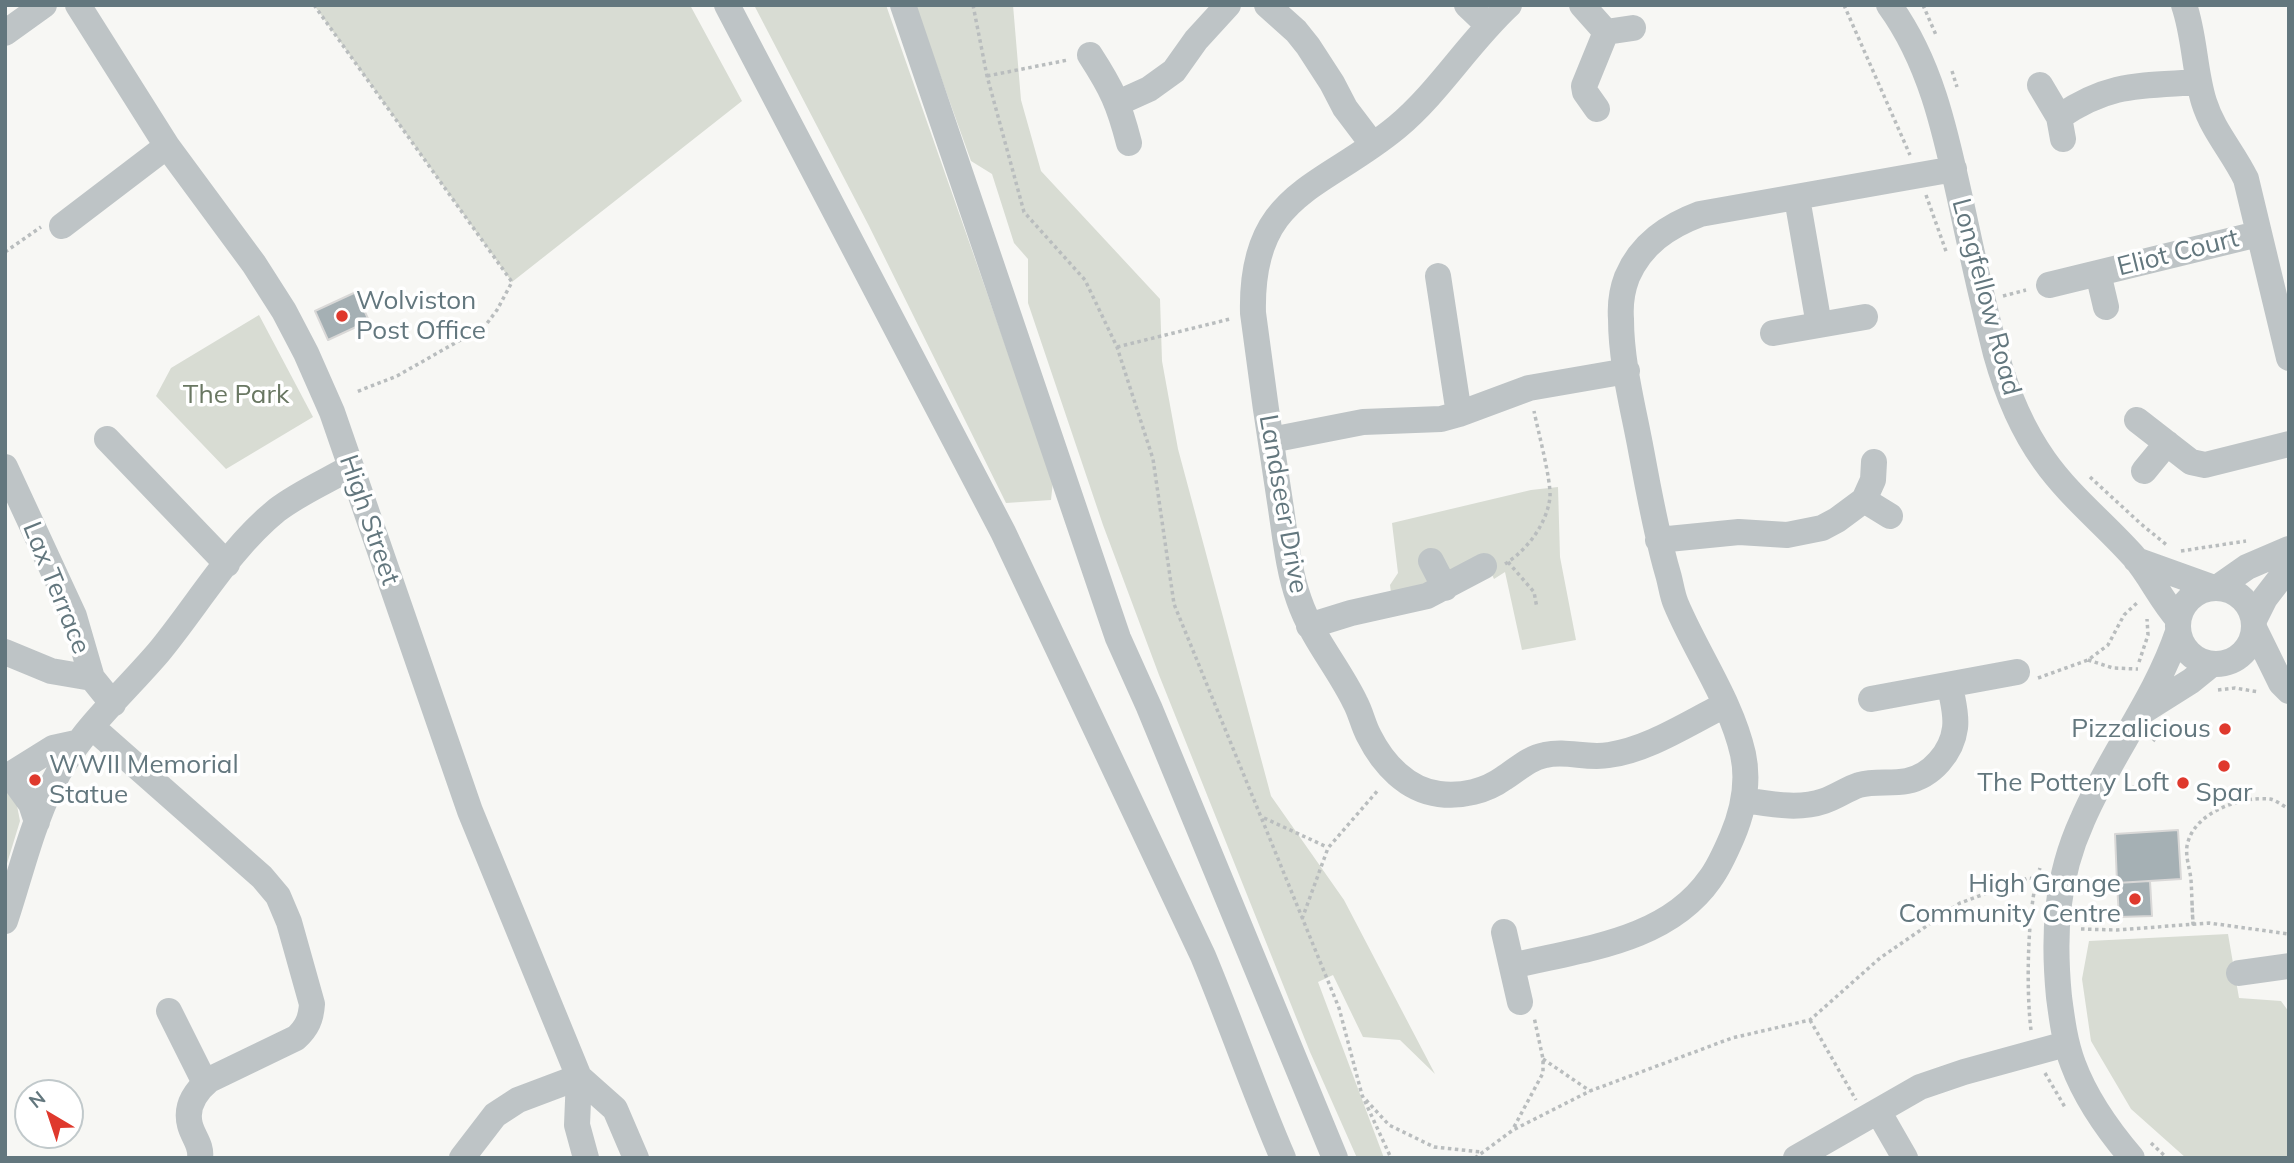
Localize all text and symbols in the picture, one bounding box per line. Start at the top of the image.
street label: Longfellow Road [1945,195,2027,399]
street label: Eliot Court [2114,223,2242,283]
place label: Wolviston Post Office [356,285,486,346]
marker: Wolviston Post Office [334,308,350,324]
park label: The Park [183,379,289,411]
street label: Landseer Drive [1252,412,1314,596]
street label: High Street [332,451,406,589]
street label: Lax Terrace [15,518,97,658]
place label: Pizzalicious [2071,713,2211,745]
marker: Pizzalicious [2217,721,2233,737]
place label: WWII Memorial Statue [49,749,239,810]
marker: Spar [2216,758,2232,774]
place label: The Pottery Loft [1977,767,2169,799]
marker: WWII Memorial Statue [27,772,43,788]
marker: The Pottery Loft [2175,775,2191,791]
place label: Spar [2196,777,2252,809]
place label: High Grange Community Centre [1899,868,2121,930]
marker: High Grange Community Centre [2127,891,2143,907]
north arrow [14,1079,84,1149]
text: N [24,1085,50,1113]

